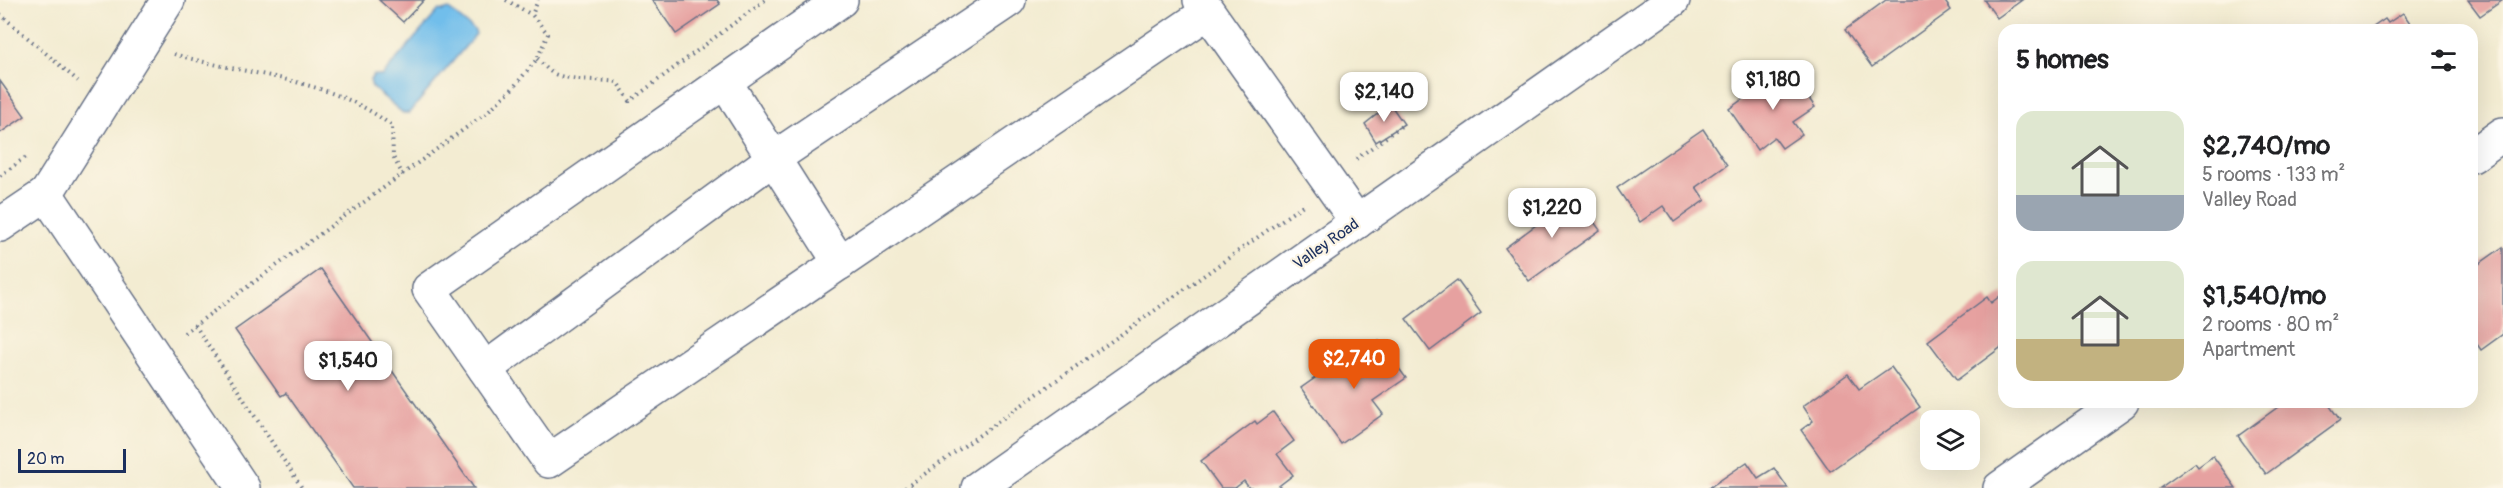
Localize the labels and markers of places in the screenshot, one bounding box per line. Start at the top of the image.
pin: $1,180 [1724,60,1822,111]
pin: $2,140 [1335,72,1433,123]
pin: $1,220 [1503,188,1601,239]
pin: $2,740 [1305,339,1403,390]
pin: $1,540 [299,341,397,392]

